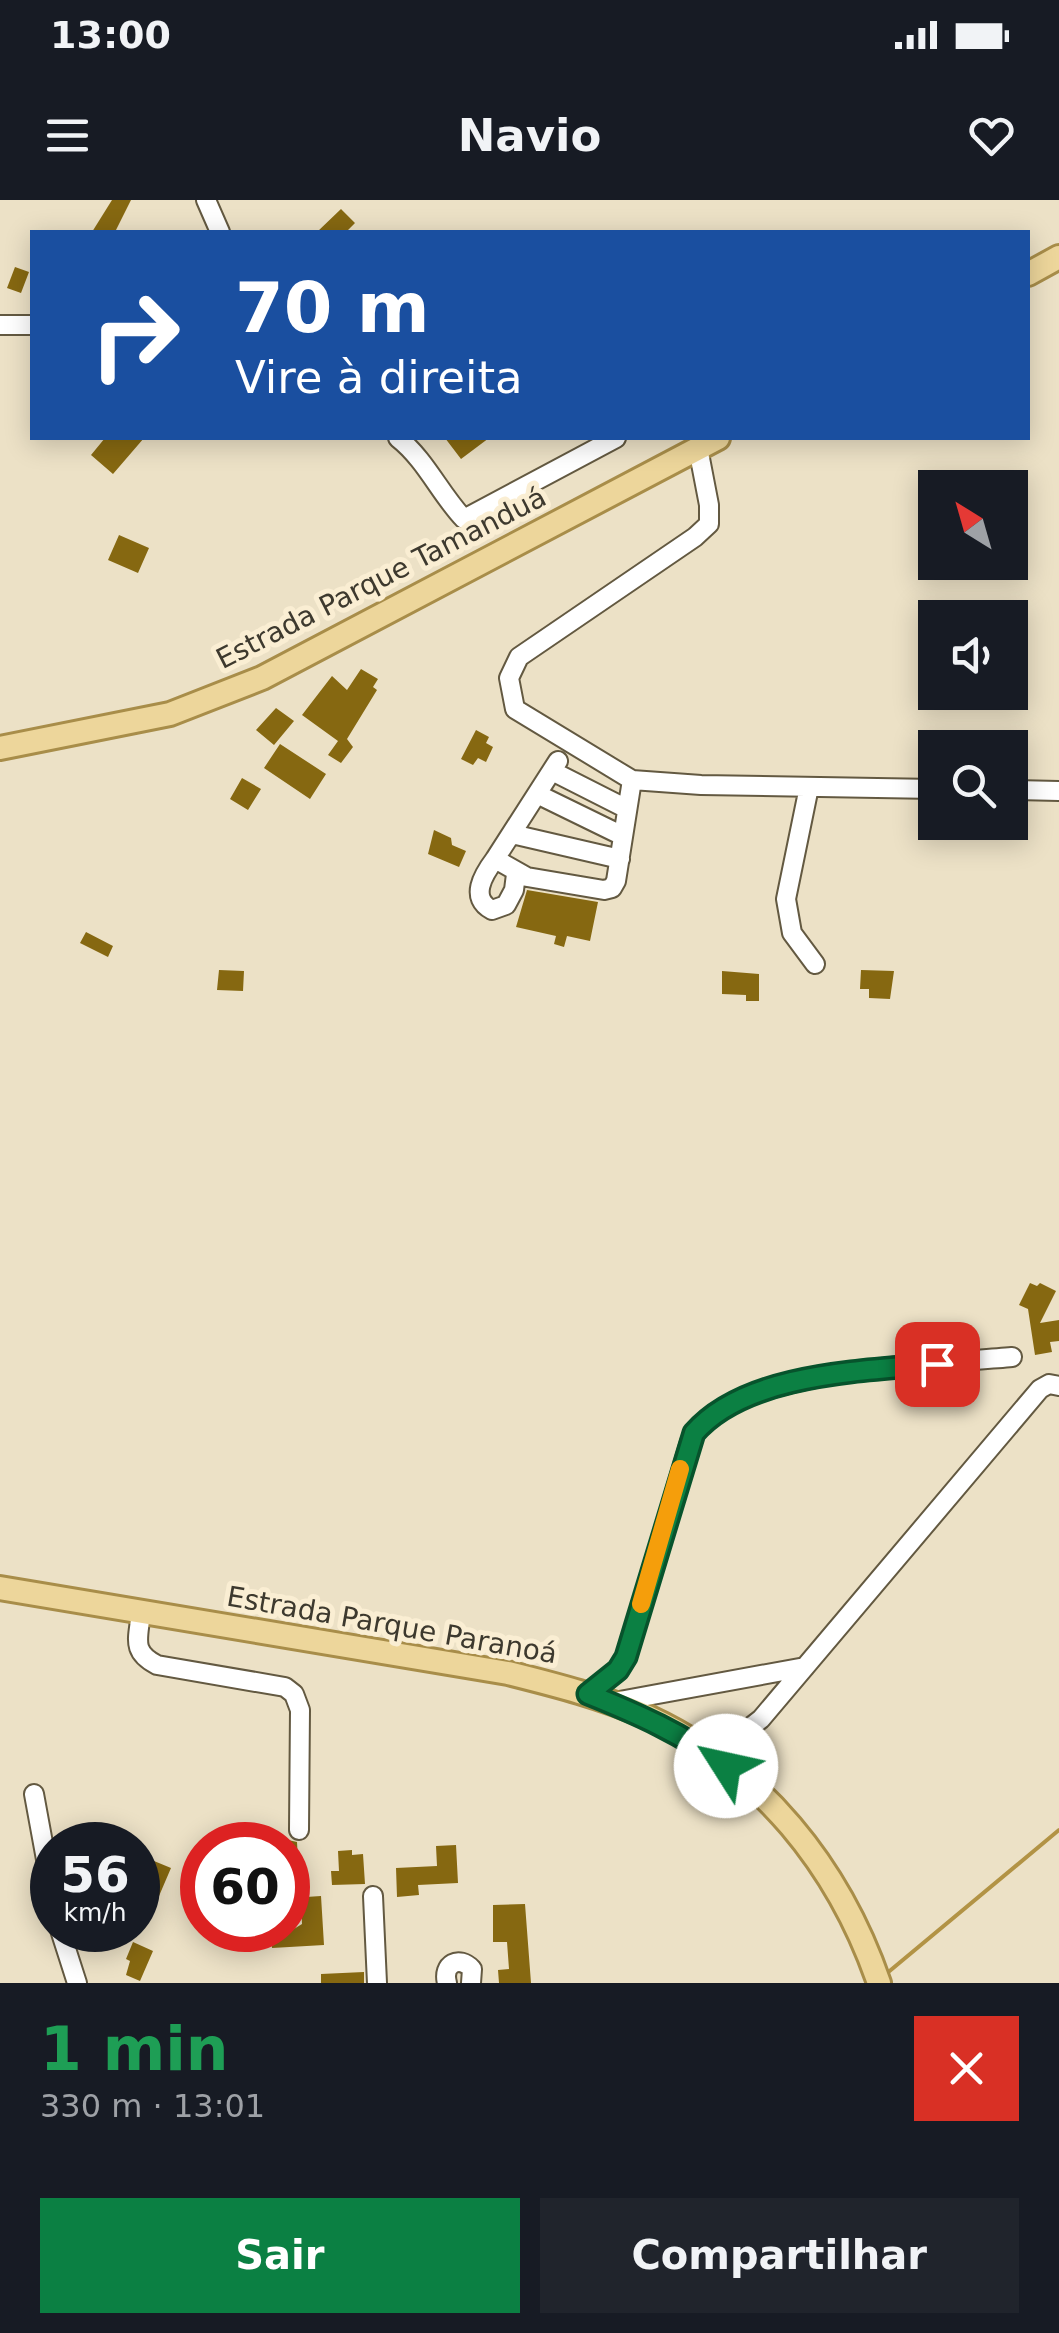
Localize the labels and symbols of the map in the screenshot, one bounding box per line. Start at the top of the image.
north arrow [918,470,1028,580]
street label: Estrada Parque Tamanduá [211,480,551,676]
pin [895,1322,980,1407]
street label: Estrada Parque Paranoá [224,1580,560,1670]
position arrow [674,1714,778,1818]
speed limit sign: 60 [180,1822,310,1952]

